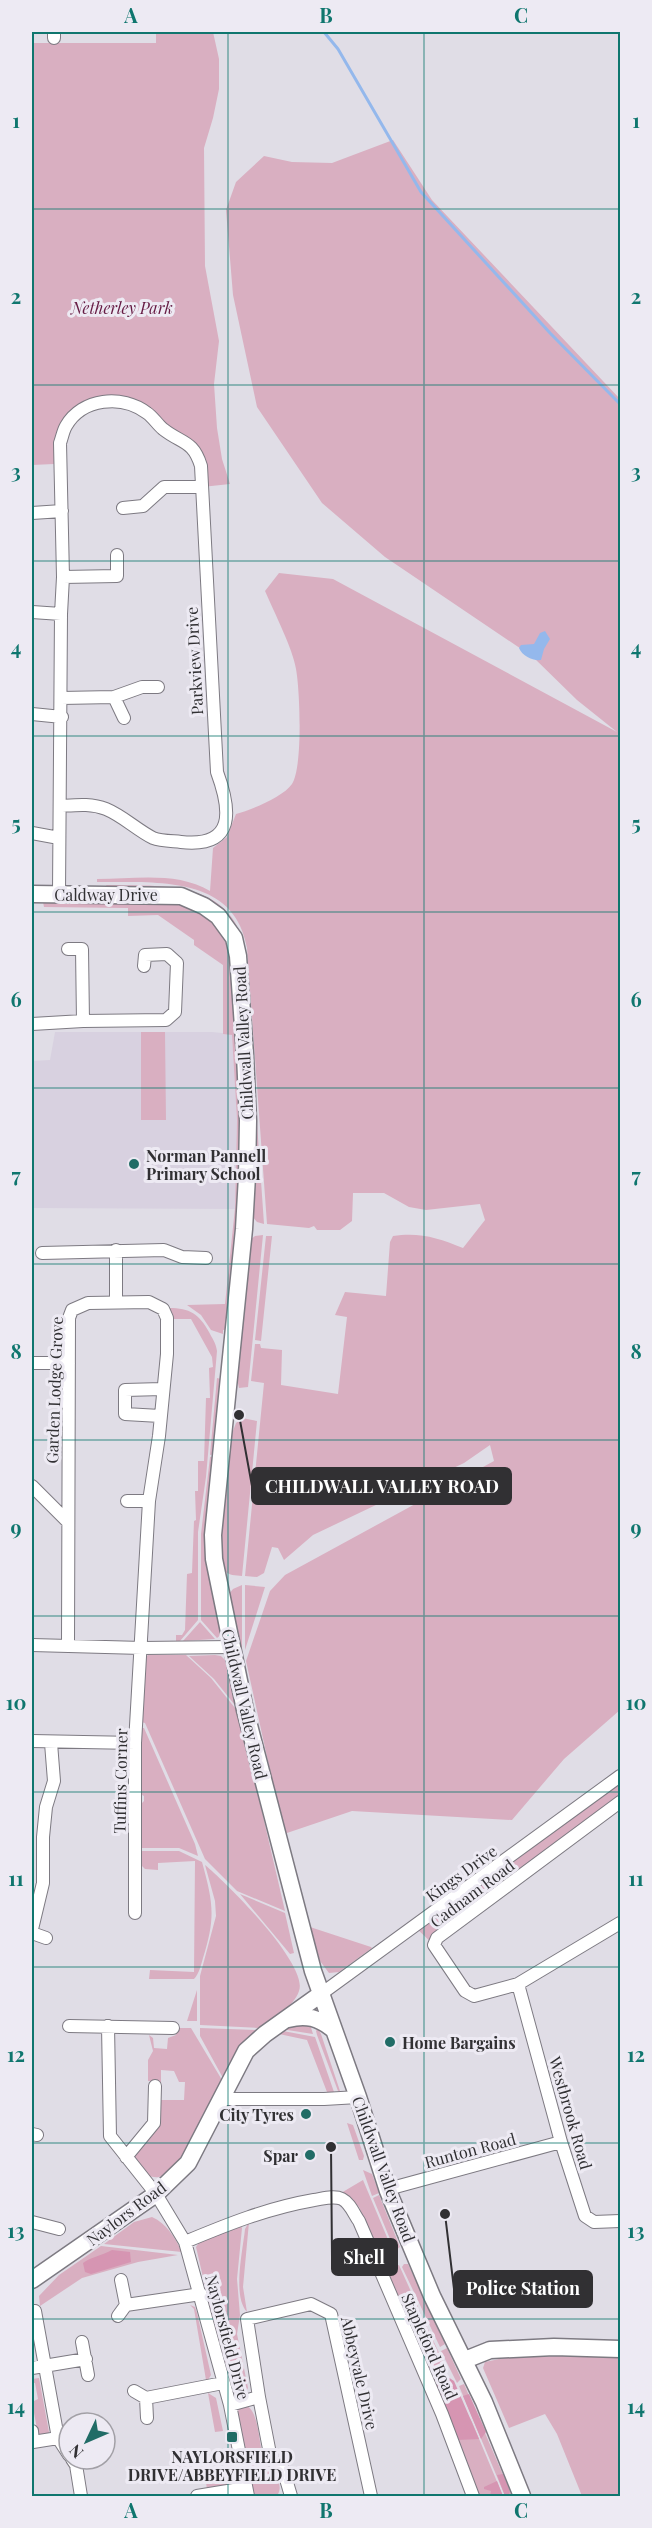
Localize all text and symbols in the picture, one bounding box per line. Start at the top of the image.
text: A [123,1,138,28]
text: B [319,1,333,28]
text: C [514,1,528,28]
text: 1 [12,106,20,133]
text: 1 [632,106,640,133]
text: 2 [11,282,21,309]
text: 2 [631,282,641,309]
park label: Netherley Park [69,297,173,318]
text: 3 [11,457,21,484]
text: 3 [631,457,641,484]
street label: Parkview Drive [181,606,207,716]
text: 4 [11,633,21,660]
text: 4 [631,633,641,660]
text: 5 [11,809,21,836]
text: 5 [631,809,641,836]
street label: Caldway Drive [54,884,158,905]
street label: Childwall Valley Road [228,966,258,1120]
text: 6 [10,985,22,1012]
text: 6 [630,985,642,1012]
place label: Norman Pannell Primary School [146,1145,266,1184]
marker: Norman Pannell Primary School [127,1157,141,1171]
text: 7 [11,1161,21,1188]
text: 7 [631,1161,641,1188]
street label: Garden Lodge Grove [41,1316,67,1464]
text: 8 [10,1337,22,1364]
text: 8 [630,1337,642,1364]
callout: CHILDWALL VALLEY ROAD [252,1468,511,1504]
text: CHILDWALL VALLEY ROAD [265,1474,499,1498]
text: 9 [10,1513,22,1540]
text: 9 [630,1513,642,1540]
street label: Childwall Valley Road [217,1627,273,1781]
text: 10 [6,1688,26,1715]
text: 10 [626,1688,646,1715]
street label: Tuffins Corner [109,1728,131,1834]
street label: Kings Drive [421,1840,501,1906]
street label: Cadnam Road [426,1854,518,1932]
text: 11 [8,1864,24,1891]
text: 11 [628,1864,644,1891]
place label: Home Bargains [402,2032,516,2053]
marker: Home Bargains [383,2035,397,2049]
text: 12 [7,2040,25,2067]
text: 12 [627,2040,645,2067]
street label: Westbrook Road [545,2053,597,2172]
street label: Childwall Valley Road [348,2093,420,2245]
place label: City Tyres [219,2104,294,2125]
marker: City Tyres [299,2107,313,2121]
street label: Runton Road [422,2128,518,2172]
place label: Spar [263,2145,299,2166]
marker: Spar [303,2148,317,2162]
street label: Naylors Road [82,2176,170,2250]
text: 13 [7,2216,25,2243]
text: 13 [627,2216,645,2243]
callout: Shell [332,2239,397,2275]
text: Shell [343,2245,385,2269]
callout: Police Station [454,2271,592,2307]
street label: Naylorsfield Drive [201,2272,255,2402]
text: Police Station [466,2276,580,2300]
street label: Stapleford Road [397,2289,463,2403]
street label: Abbeyvale Drive [337,2313,383,2432]
text: 14 [7,2392,25,2419]
text: 14 [627,2392,645,2419]
north arrow [57,2411,117,2471]
marker: NAYLORSFIELD DRIVE/ABBEYFIELD DRIVE [225,2430,239,2444]
text: N [64,2440,87,2463]
place label: NAYLORSFIELD DRIVE/ABBEYFIELD DRIVE [128,2446,336,2485]
text: A [123,2496,138,2523]
text: B [319,2496,333,2523]
text: C [514,2496,528,2523]

